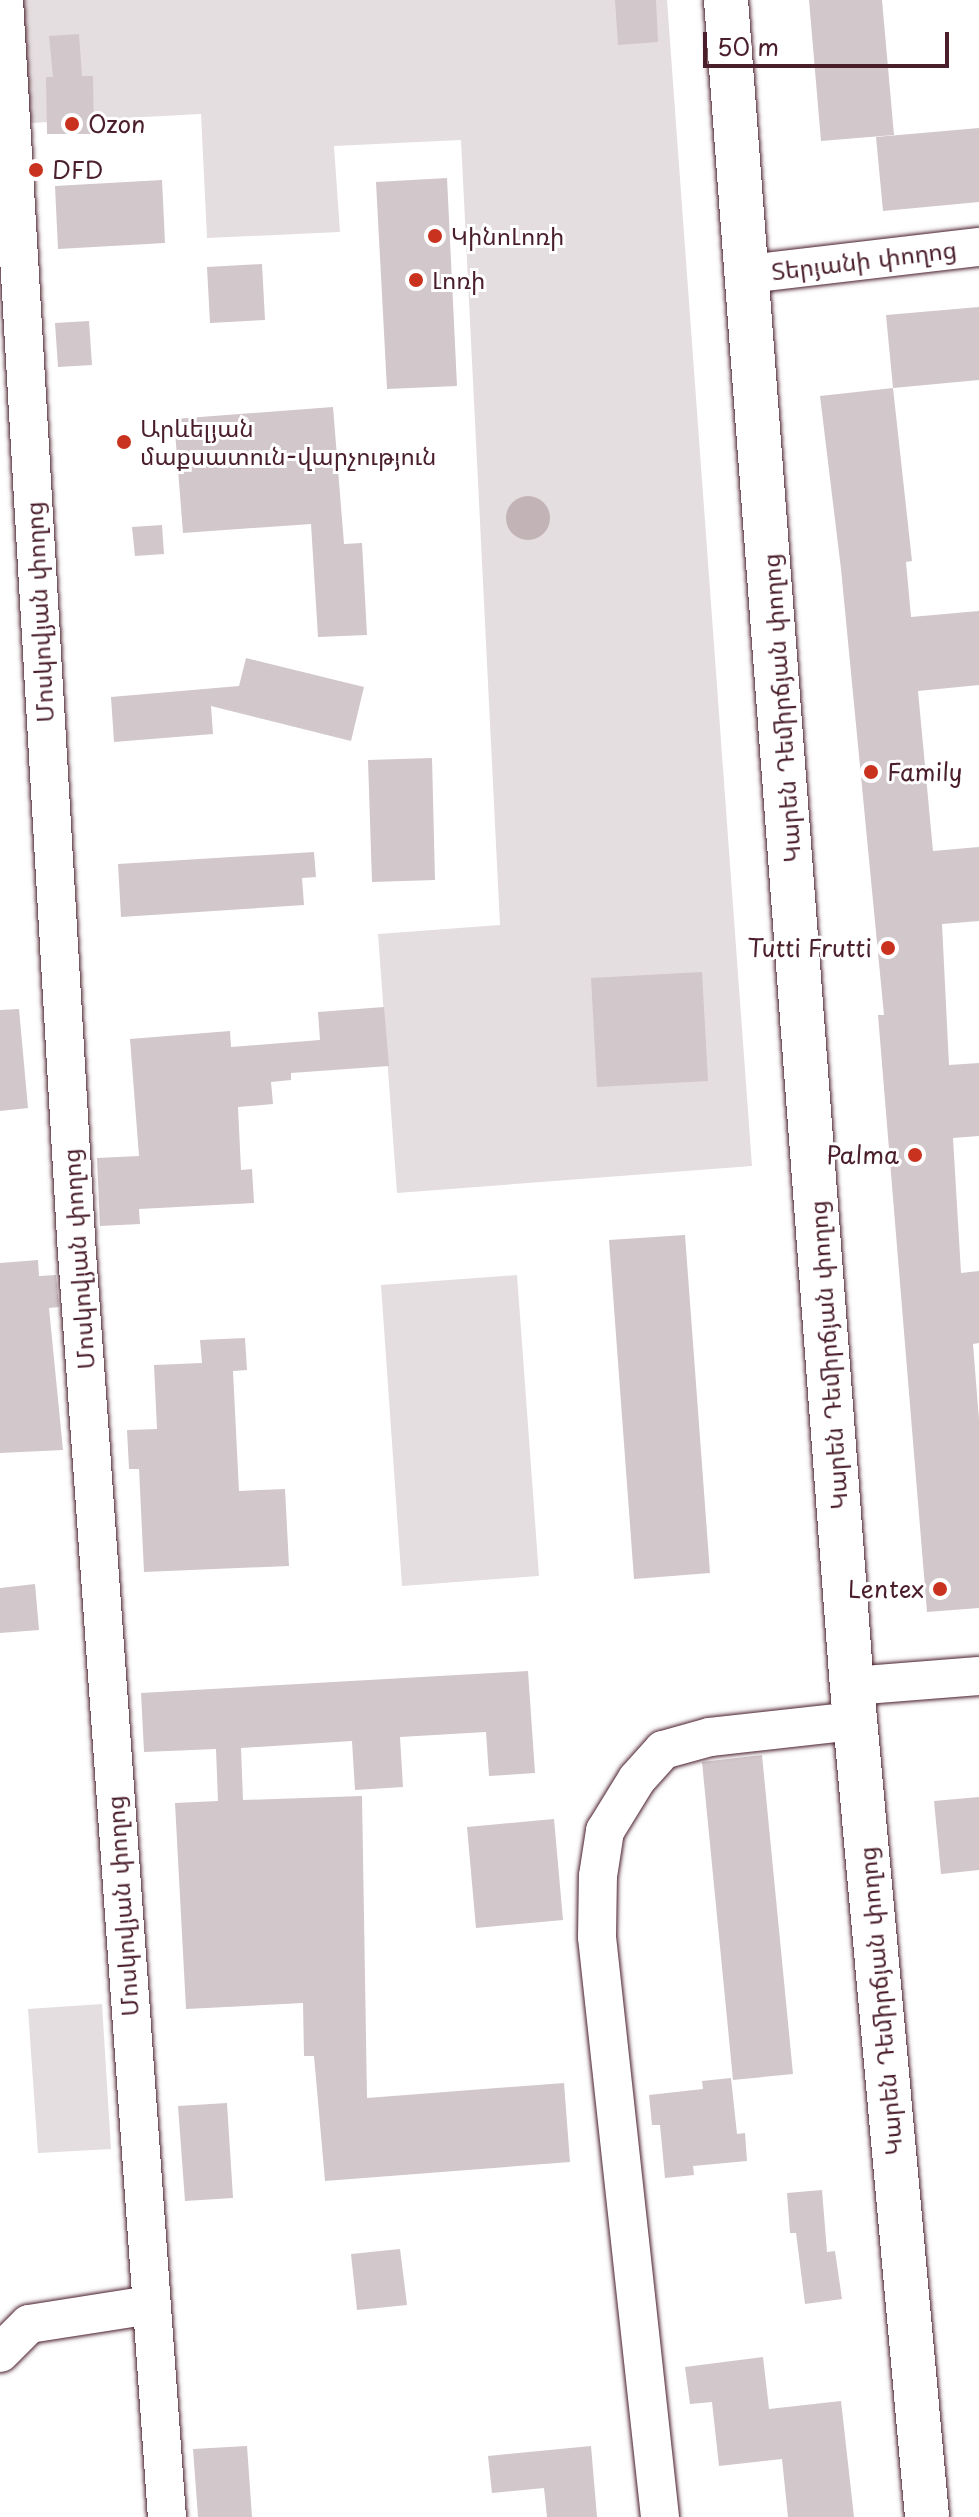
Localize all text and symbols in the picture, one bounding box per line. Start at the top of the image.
scale bar [707,16,953,66]
text: 50 m [717,28,779,64]
place label: Ozon [88,110,145,138]
marker: Ozon [63,115,81,133]
place label: DFD [52,156,104,184]
marker: DFD [27,161,45,179]
place label: ԿինոԼոռի [451,222,564,250]
marker: ԿինոԼոռի [426,227,444,245]
street label: Տերյանի փողոց [770,234,958,286]
place label: Լոռի [432,266,485,294]
marker: Լոռի [407,271,425,289]
place label: Արևելյան մաքսատուն-վարչություն [140,414,436,470]
marker: Արևելյան մաքսատուն-վարչություն [115,433,133,451]
street label: Մոսկովյան փողոց [19,501,59,723]
street label: Կարեն Դեմիրճյան փողոց [756,553,806,863]
place label: Family [887,758,963,786]
marker: Family [862,763,880,781]
place label: Tutti Frutti [746,934,872,962]
marker: Tutti Frutti [879,939,897,957]
place label: Palma [826,1141,899,1169]
marker: Palma [906,1146,924,1164]
street label: Մոսկովյան փողոց [56,1148,100,1370]
street label: Կարեն Դեմիրճյան փողոց [803,1200,853,1510]
place label: Lentex [848,1575,924,1603]
marker: Lentex [931,1580,949,1598]
street label: Մոսկովյան փողոց [100,1795,144,2017]
street label: Կարեն Դեմիրճյան փողոց [852,1845,908,2157]

